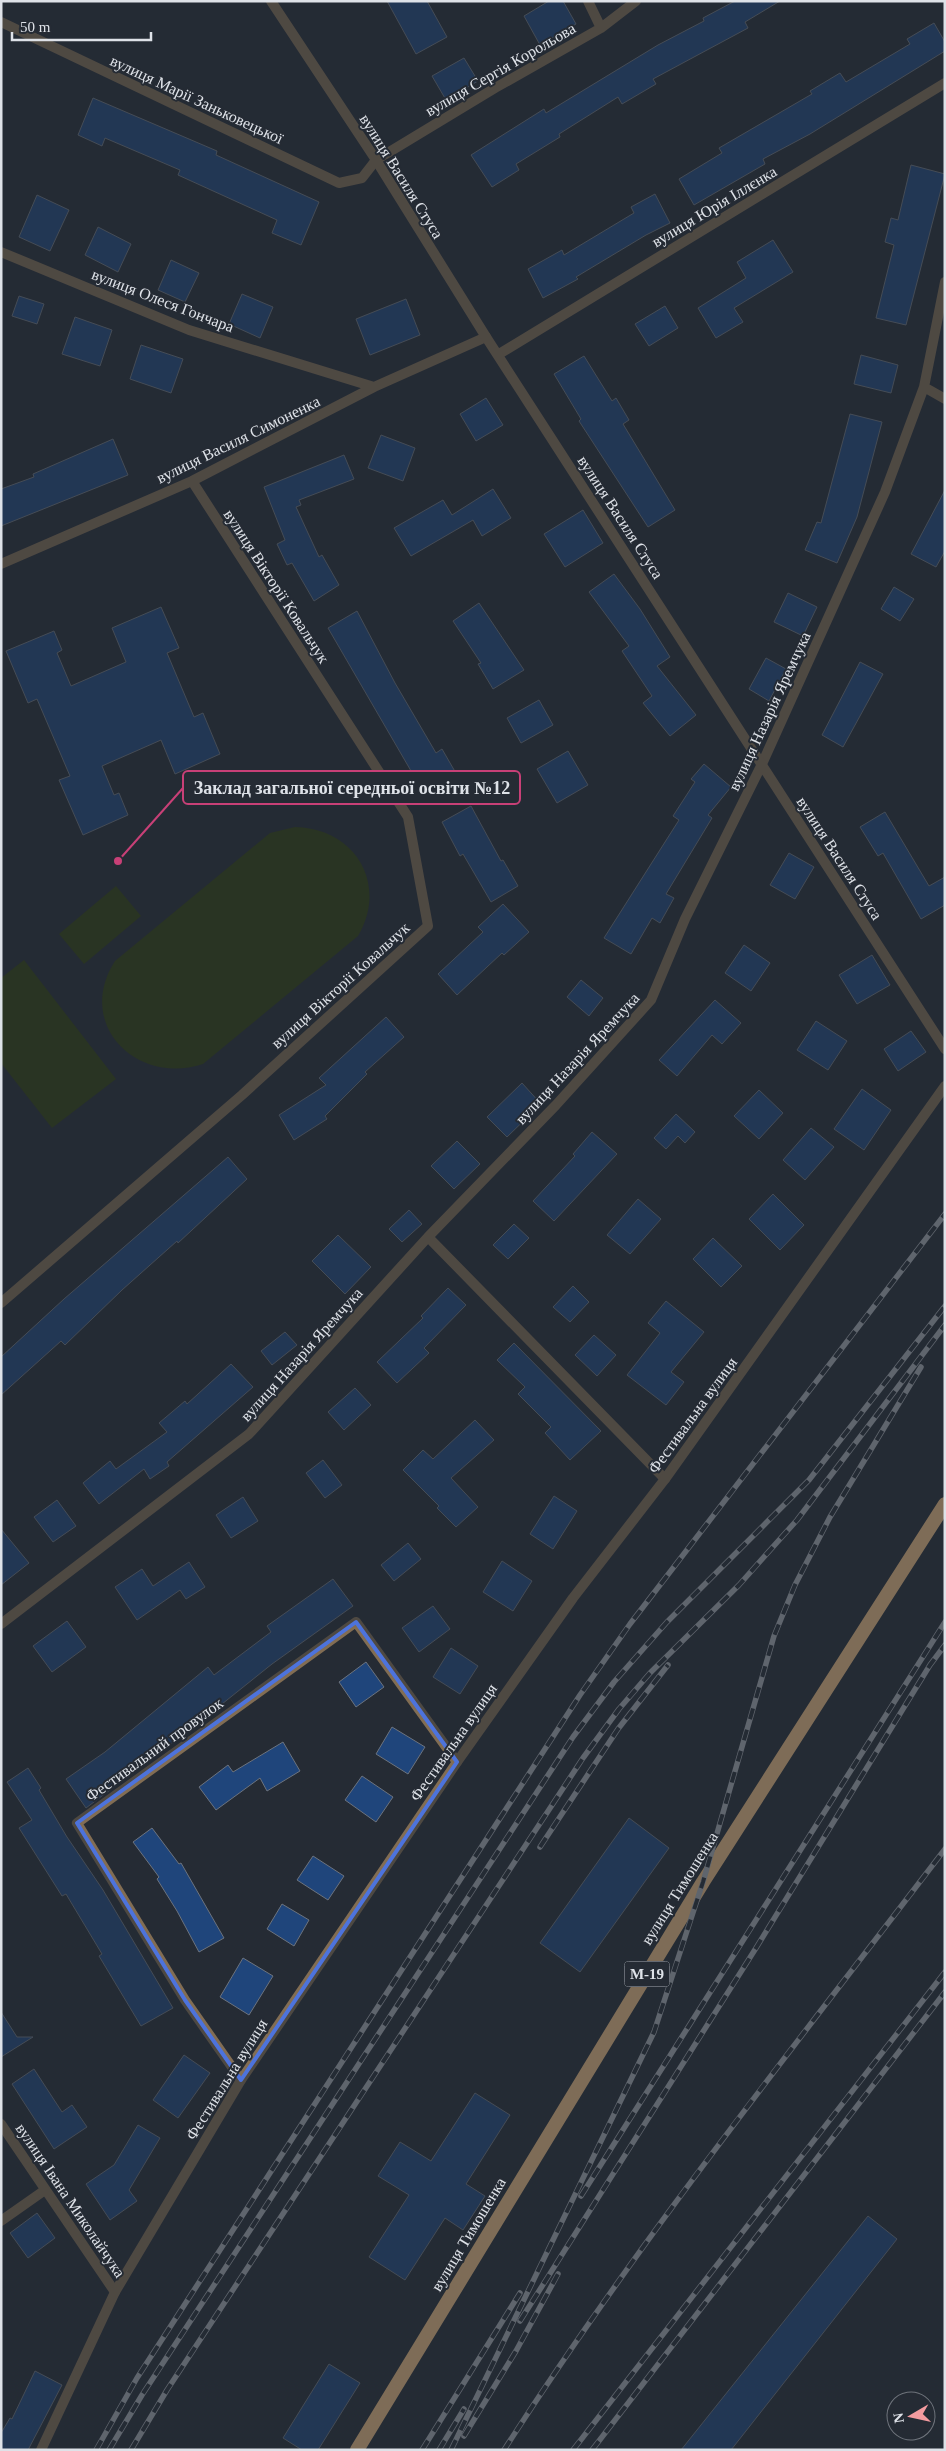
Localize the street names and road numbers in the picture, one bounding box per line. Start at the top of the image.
street label: вулиця Сергія Корольова [422,19,579,120]
street label: вулиця Марії Заньковецької [107,52,286,148]
street label: вулиця Василя Стуса [356,111,447,242]
street label: вулиця Юрія Іллєнка [649,162,780,251]
street label: вулиця Олеся Гончара [89,265,236,336]
street label: вулиця Василя Симоненка [154,392,323,487]
street label: вулиця Василя Стуса [574,453,667,582]
street label: вулиця Вікторії Ковальчук [220,506,333,667]
street label: вулиця Назарія Яремчука [725,629,815,794]
street label: вулиця Василя Стуса [793,794,886,923]
street label: вулиця Вікторії Ковальчук [268,919,414,1052]
street label: вулиця Назарія Яремчука [512,989,643,1128]
street label: вулиця Назарія Яремчука [237,1284,366,1425]
street label: Фестивальна вулиця [645,1354,741,1477]
street label: Фестивальна вулиця [407,1680,501,1805]
street label: Фестивальний провулок [83,1694,227,1806]
street label: вулиця Тимошенка [638,1829,722,1948]
road number: М-19 [624,1962,670,1986]
street label: Фестивальна вулиця [182,2015,272,2143]
street label: вулиця Івана Миколайчука [12,2120,129,2281]
street label: вулиця Тимошенка [428,2174,510,2295]

